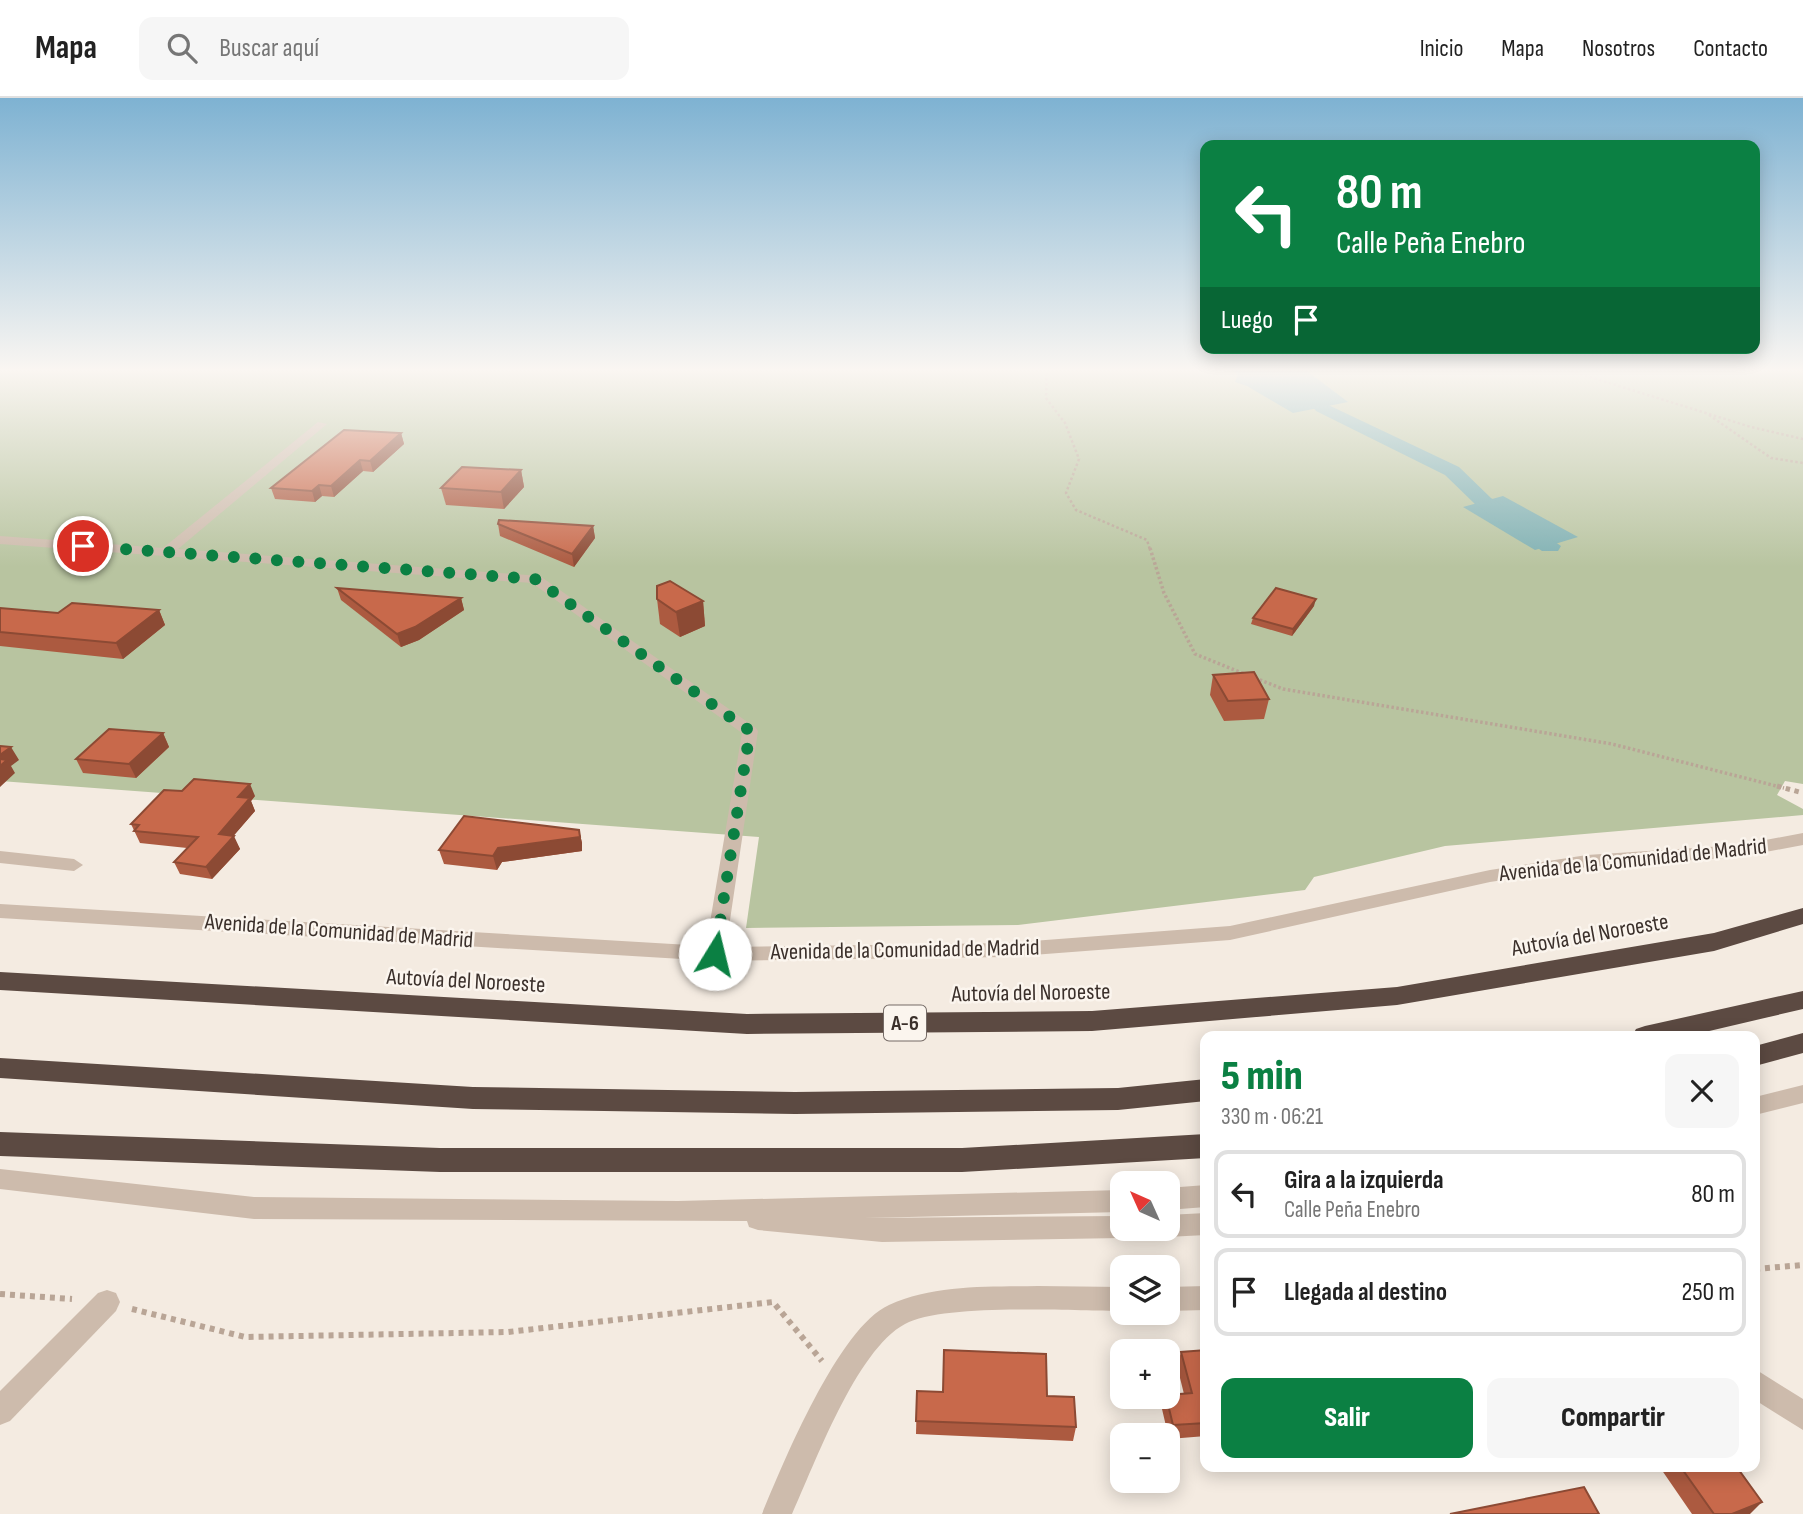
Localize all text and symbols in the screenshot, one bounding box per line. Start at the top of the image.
search box [139,17,629,80]
text: Mapa [35,28,97,68]
icon: search [163,29,201,67]
text: Buscar aquí [219,33,319,64]
text: Inicio [1420,34,1463,63]
text: Mapa [1501,34,1544,63]
text: Nosotros [1582,34,1655,63]
text: Contacto [1693,34,1768,63]
text: 80 m [1336,164,1423,223]
icon: left [1221,168,1312,259]
text: Calle Peña Enebro [1336,224,1526,263]
icon: arrive [1287,301,1325,339]
text: Luego [1221,305,1273,336]
pin [53,516,113,576]
icon: arrive [64,527,102,565]
street label: Avenida de la Comunidad de Madrid [1497,832,1768,888]
street label: Autovía del Noroeste [1508,907,1671,963]
street label: Avenida de la Comunidad de Madrid [203,908,474,954]
position arrow [678,917,752,991]
street label: Avenida de la Comunidad de Madrid [769,934,1040,966]
street label: Autovía del Noroeste [385,963,546,999]
street label: Autovía del Noroeste [950,978,1111,1008]
road number: A-6 [884,1006,926,1040]
text: 5 min [1221,1051,1303,1102]
button: close [1665,1054,1739,1128]
text: 330 m · 06:21 [1221,1103,1323,1131]
text: Gira a la izquierda [1284,1165,1444,1196]
north arrow [1110,1171,1180,1241]
map controls [1110,1171,1180,1493]
icon: left [1225,1175,1263,1213]
text: 80 m [1691,1179,1735,1210]
text: Calle Peña Enebro [1284,1196,1420,1224]
button: layers [1110,1255,1180,1325]
icon: arrive [1225,1273,1263,1311]
text: Llegada al destino [1284,1277,1447,1308]
text: 250 m [1681,1277,1735,1308]
button: + [1110,1339,1180,1409]
button: Salir [1221,1378,1473,1458]
button: Compartir [1487,1378,1739,1458]
button: − [1110,1423,1180,1493]

